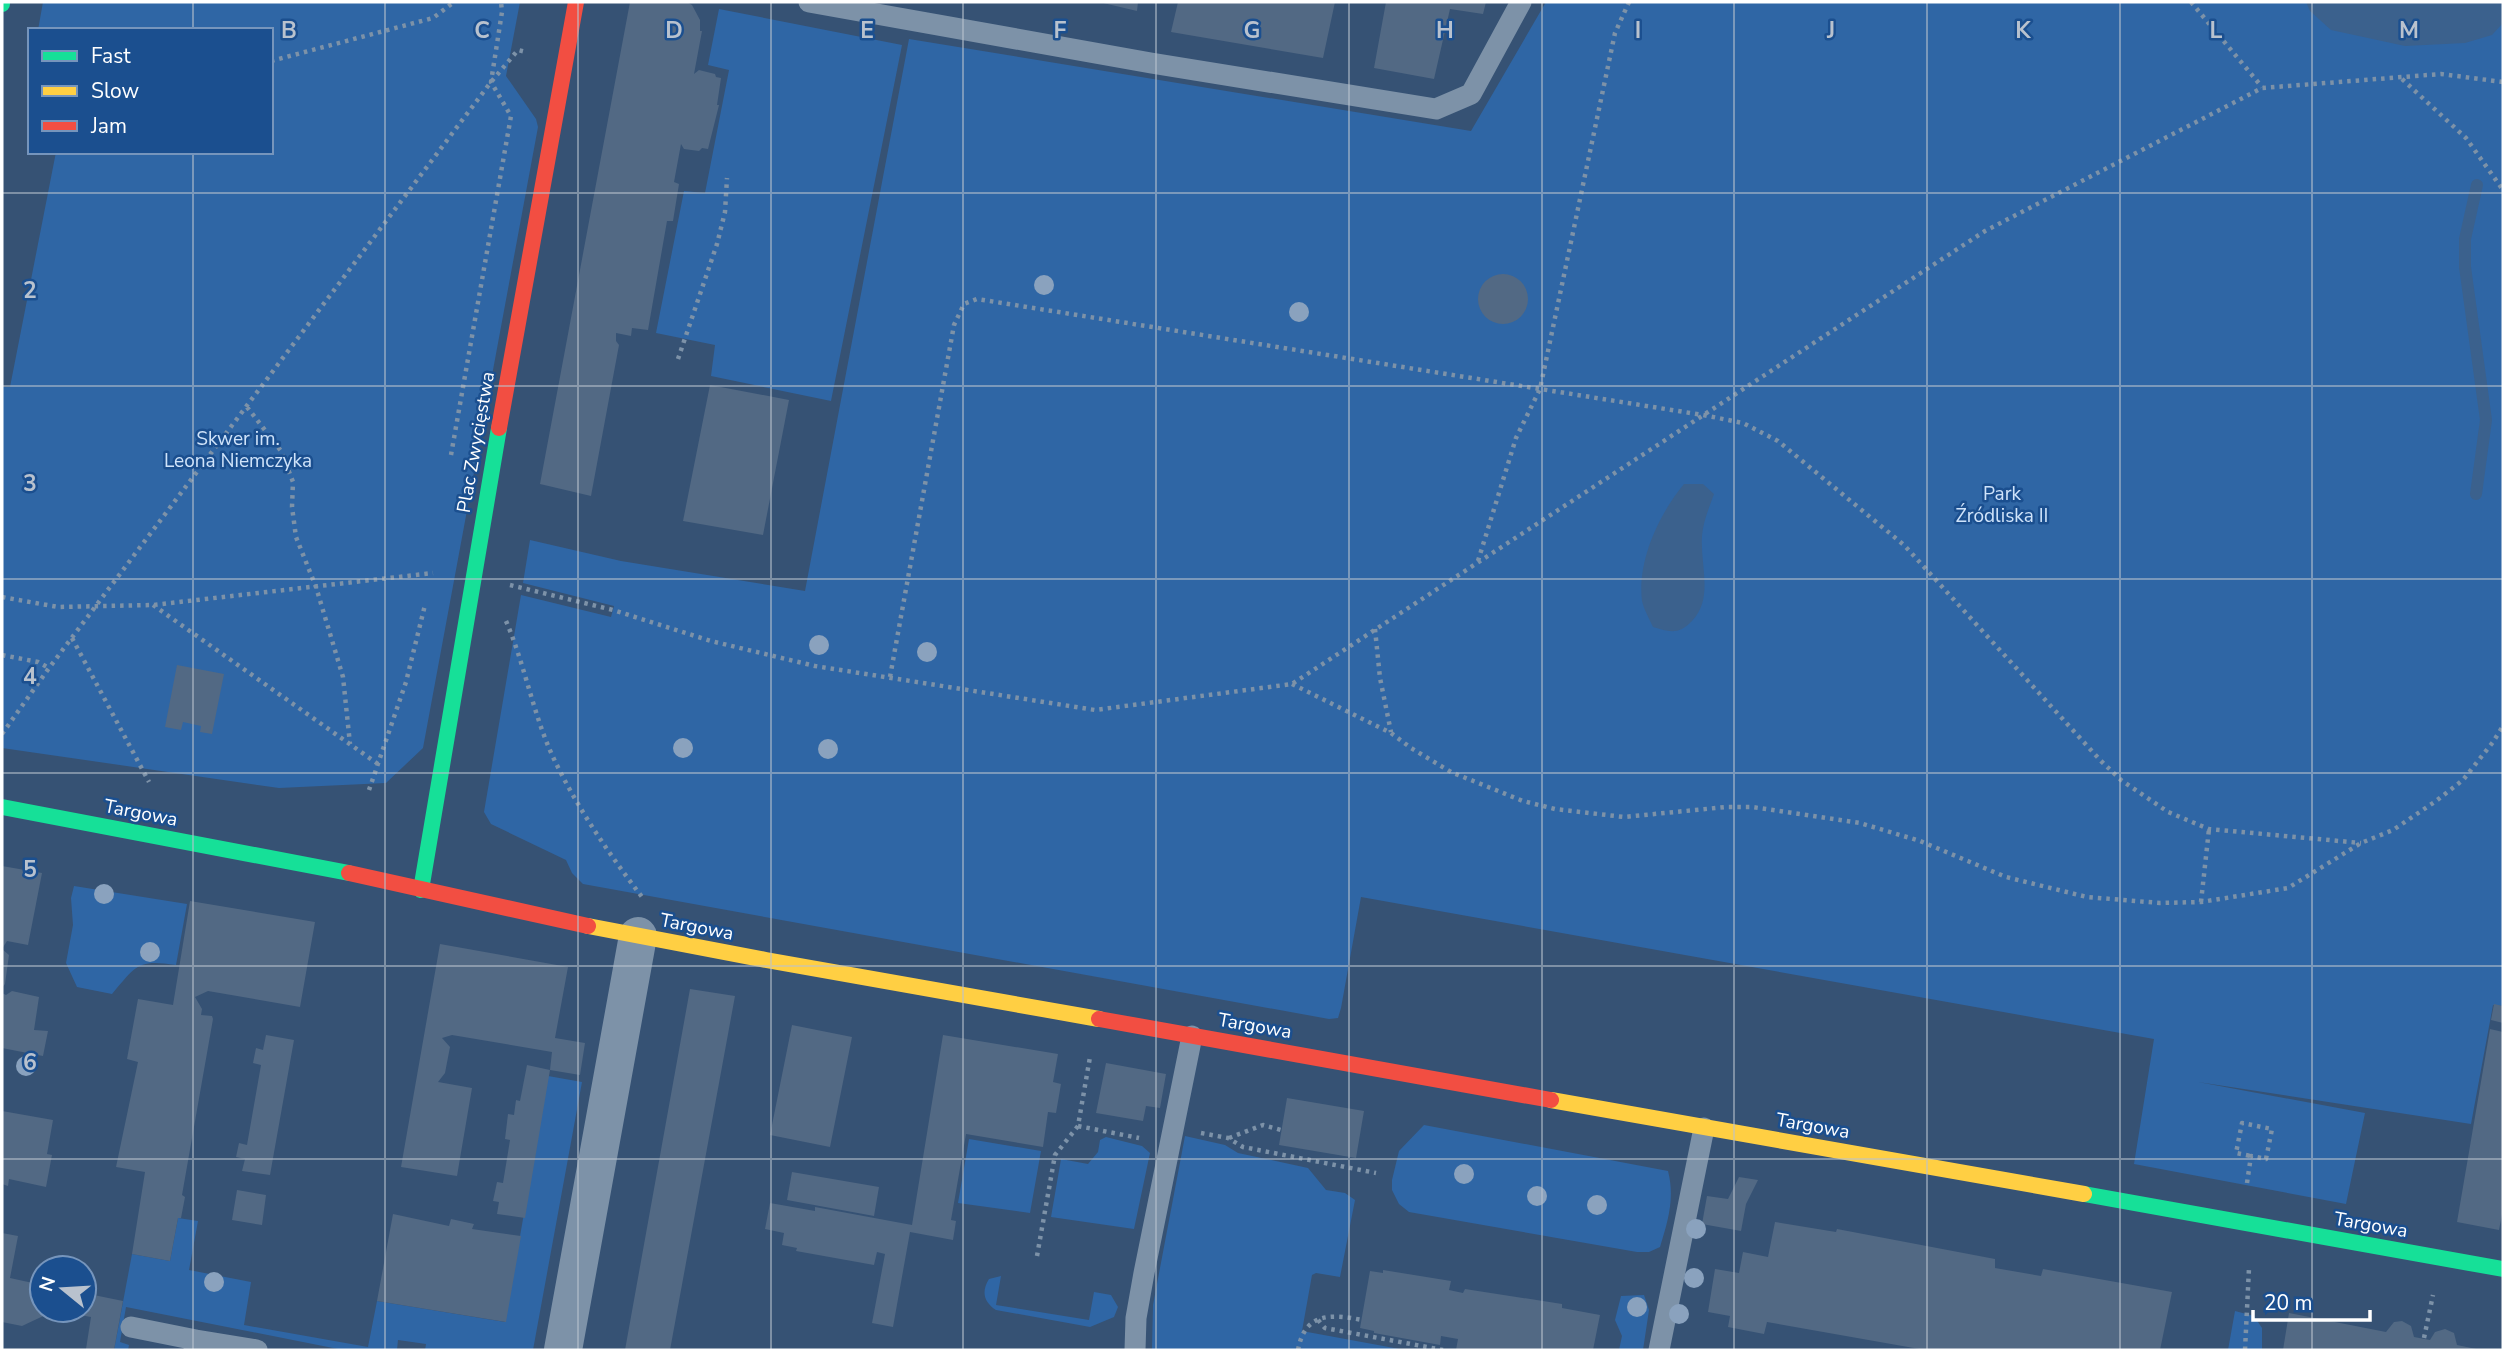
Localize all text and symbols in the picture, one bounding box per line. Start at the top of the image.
text: B [281,15,297,46]
text: C [474,15,490,46]
text: D [665,15,683,46]
text: E [860,15,874,46]
text: F [1054,15,1067,46]
text: G [1244,15,1260,46]
text: H [1436,15,1454,46]
text: I [1635,15,1641,46]
text: J [1826,15,1835,46]
text: K [2015,15,2031,46]
text: L [2210,15,2223,46]
text: M [2399,15,2419,46]
legend [28,28,273,154]
text: Fast [91,42,131,70]
text: Slow [91,77,140,105]
text: Jam [90,112,127,140]
text: 2 [23,275,37,306]
street label: Plac Zwycięstwa [451,369,501,515]
park label: Skwer im. Leona Niemczyka [164,426,312,474]
text: 3 [23,468,37,499]
park label: Park Źródliska II [1956,481,2048,529]
text: 4 [23,661,37,692]
street label: Targowa [102,793,180,833]
text: 5 [23,854,37,885]
street label: Targowa [658,907,736,947]
street label: Targowa [1216,1007,1294,1045]
text: 6 [23,1047,37,1078]
street label: Targowa [1774,1107,1852,1145]
street label: Targowa [2332,1206,2410,1244]
north arrow [28,1254,98,1324]
text: N [33,1273,62,1295]
scale bar [2253,1278,2370,1322]
text: 20 m [2264,1289,2313,1317]

